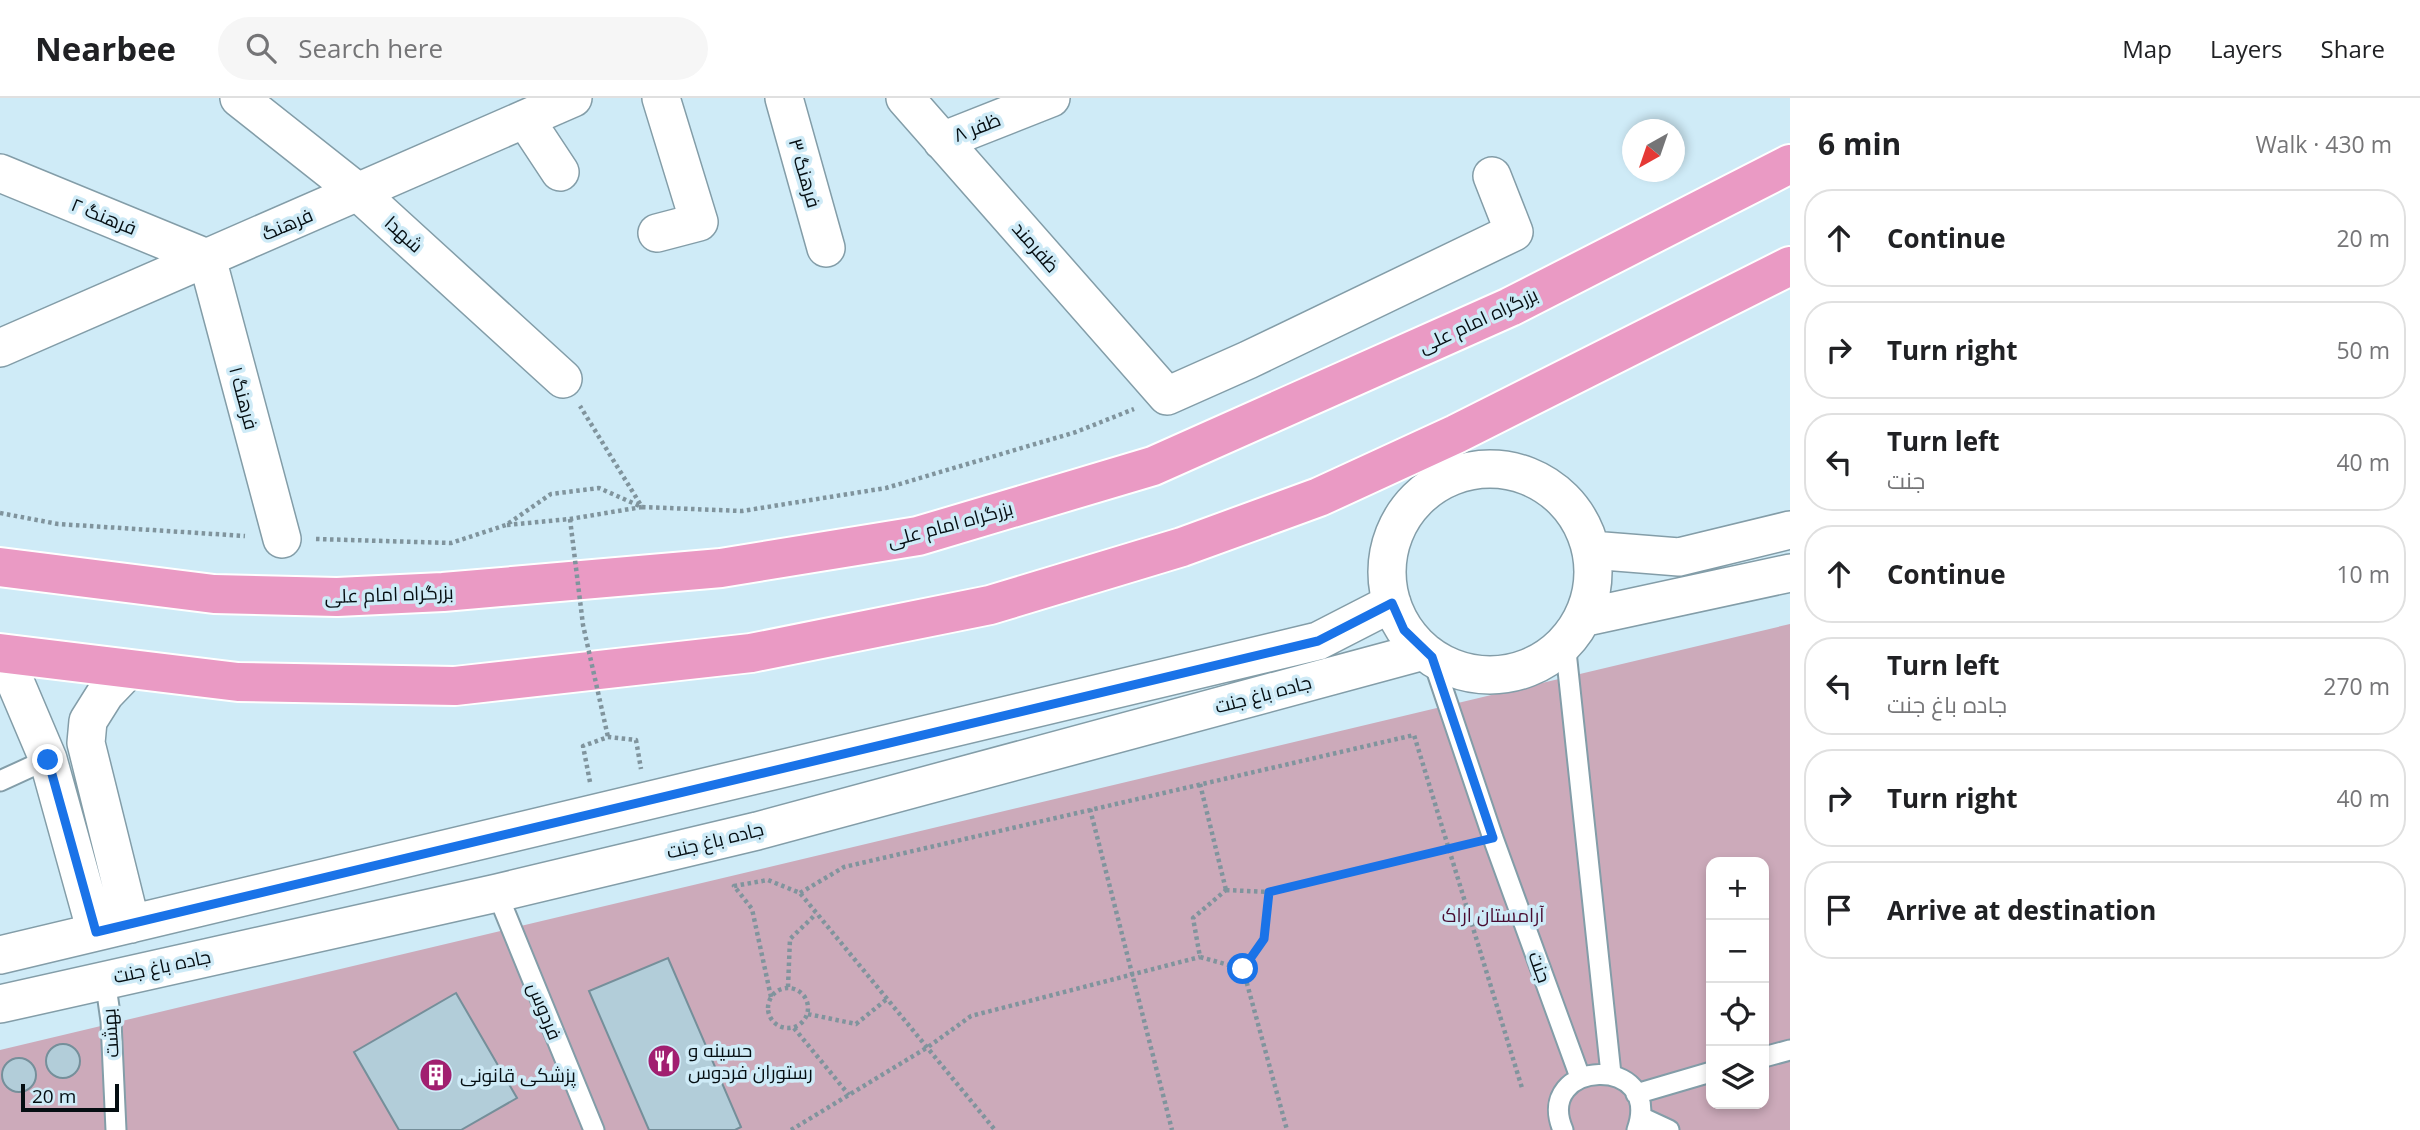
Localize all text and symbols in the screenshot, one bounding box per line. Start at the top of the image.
search box [218,17,708,80]
text: Nearbee [35,26,176,71]
icon: search [242,29,280,67]
text: Search here [298,30,443,66]
text: Map [2122,32,2172,65]
text: Layers [2210,32,2283,65]
text: Share [2321,32,2385,65]
street label: ظفر ۸ [950,106,1004,148]
north arrow [1622,119,1685,182]
text: 6 min [1818,123,1901,164]
text: Walk · 430 m [2255,128,2392,160]
street label: فرهنگ ۳ [783,135,827,211]
street label: فرهنگ ۲ [67,191,141,241]
street label: فرهنگ [257,202,317,246]
street label: شهدا [379,210,429,258]
street label: ظفرمند [1007,216,1065,278]
icon: ahead [1820,219,1858,257]
text: Continue [1887,220,2006,256]
text: 20 m [2336,222,2390,254]
street label: بزرگراه امام علی [1414,281,1542,360]
icon: right [1820,331,1858,369]
text: Turn right [1887,332,2018,368]
text: 50 m [2336,334,2390,366]
street label: فرهنگ ۱ [223,364,265,432]
text: Turn left [1887,423,1999,459]
icon: left [1820,443,1858,481]
text: 40 m [2336,446,2390,478]
text: جنت [1887,464,1925,496]
street label: بزرگراه امام علی [884,495,1016,554]
icon: ahead [1820,555,1858,593]
text: Continue [1887,556,2006,592]
text: 10 m [2336,558,2390,590]
street label: بزرگراه امام علی [324,579,454,610]
text: Turn left [1887,647,1999,683]
icon: left [1820,667,1858,705]
street label: جاده باغ جنت [1212,669,1314,720]
text: 270 m [2323,670,2390,702]
text: جاده باغ جنت [1887,688,2007,720]
route end [32,744,63,775]
icon: right [1820,779,1858,817]
text: Turn right [1887,780,2018,816]
text: 40 m [2336,782,2390,814]
street label: جاده باغ جنت [664,815,766,866]
map controls [1706,857,1769,1109]
button: + [1706,857,1769,920]
icon: arrive [1820,891,1858,929]
text: Arrive at destination [1887,892,2156,928]
park label: آرامستان اراک [1442,902,1544,928]
button: − [1706,920,1769,983]
street label: جاده باغ جنت [111,943,213,990]
street label: جنت [1522,948,1558,986]
route start [1227,953,1258,984]
street label: فردوس [522,978,568,1044]
button: locate [1706,983,1769,1046]
street label: بهشت [95,1007,125,1059]
place label: حسینه و رستوران فردوس [688,1037,813,1085]
restaurant icon: حسینه و رستوران فردوس [645,1042,683,1080]
button: layers [1706,1046,1769,1109]
building icon: پزشکی قانونی [417,1056,455,1094]
place label: پزشکی قانونی [460,1062,576,1088]
scale bar [21,1081,119,1113]
text: 20 m [32,1083,76,1109]

